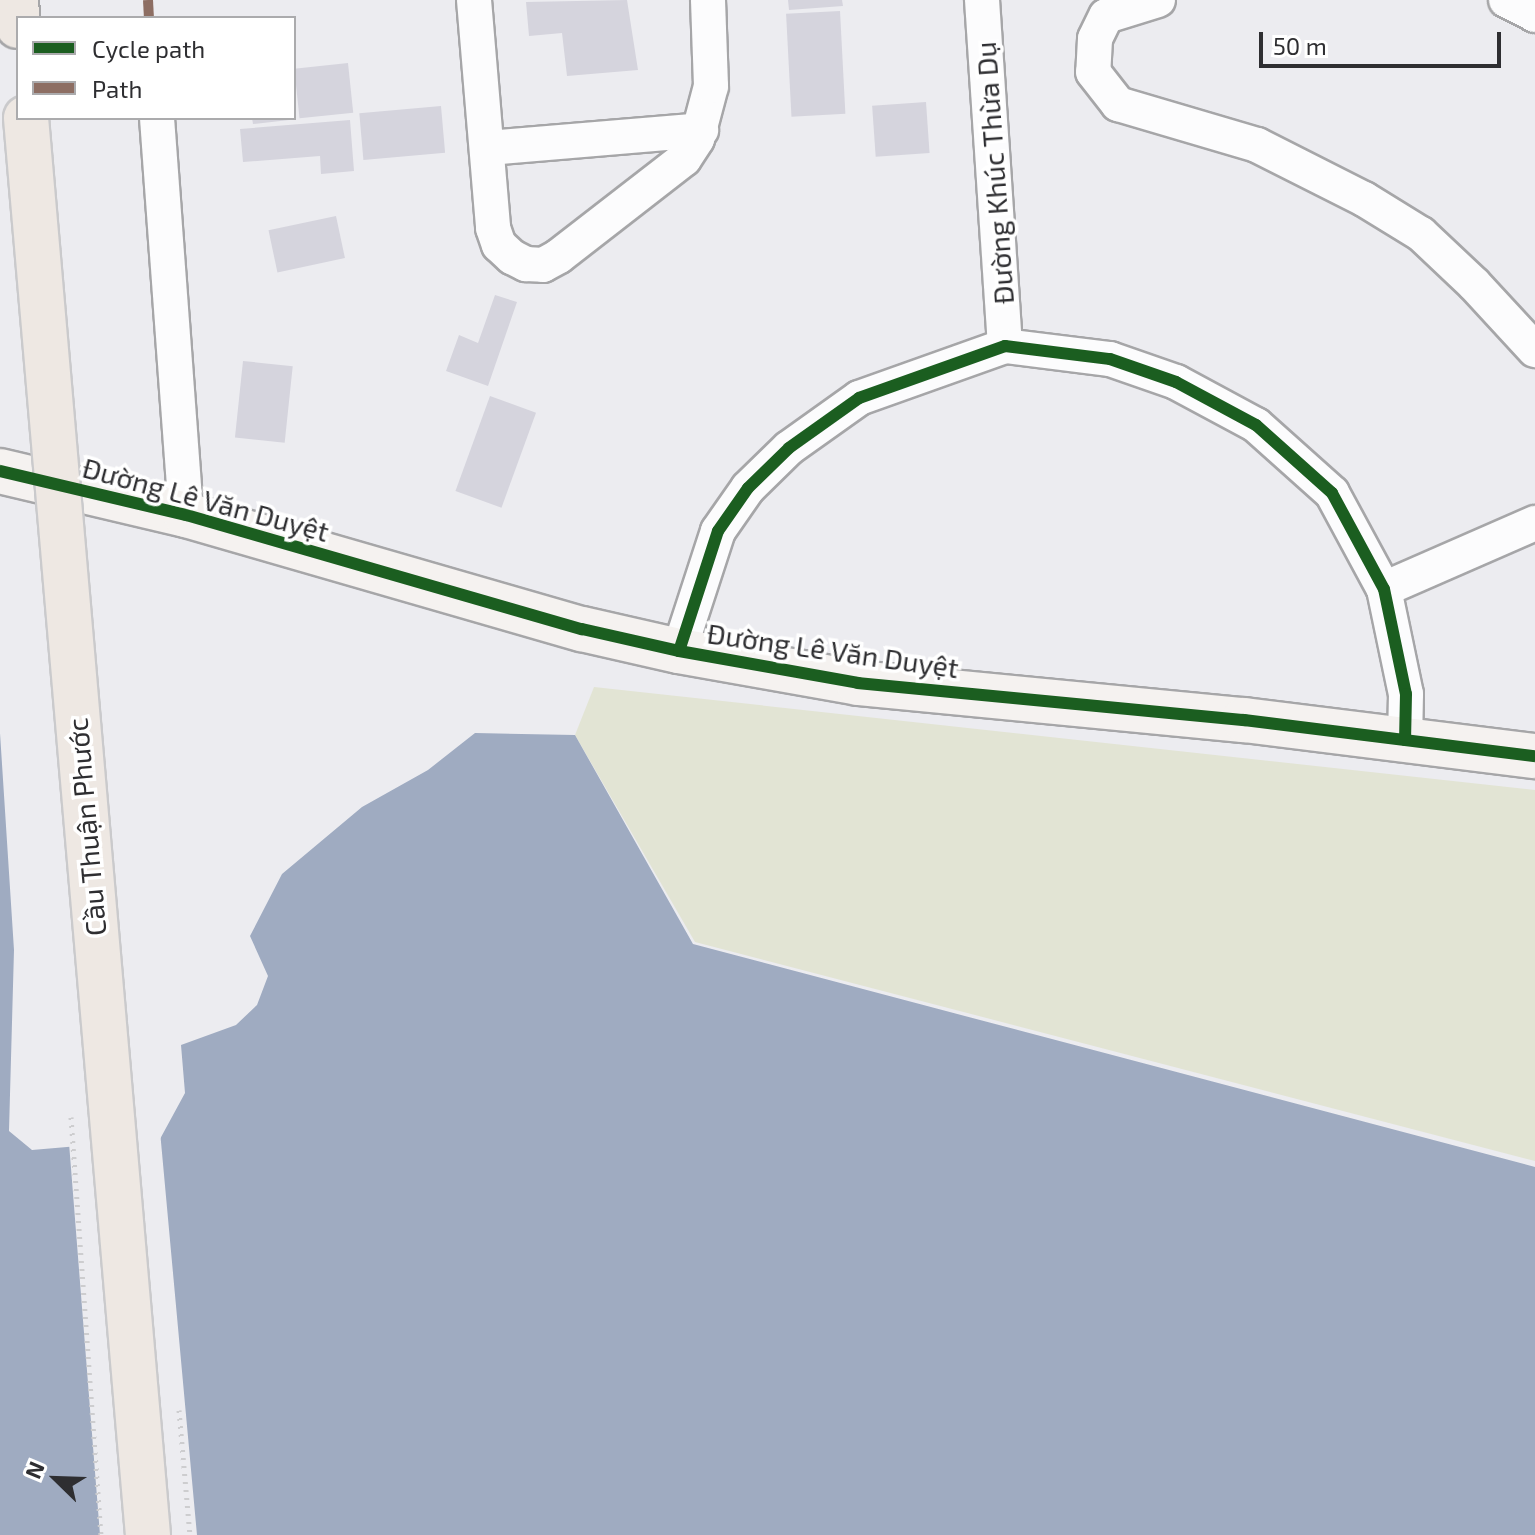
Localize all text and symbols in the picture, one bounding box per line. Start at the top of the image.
legend [16,16,296,120]
scale bar [1263,16,1505,66]
text: 50 m [1273,31,1327,60]
text: Cycle path [92,34,205,63]
street label: Đường Khúc Thừa Dụ [968,40,1020,306]
text: Path [92,74,142,103]
street label: Đường Lê Văn Duyệt [79,450,333,548]
street label: Đường Lê Văn Duyệt [705,616,961,684]
street label: Cầu Thuận Phước [60,716,112,938]
north arrow [16,1439,96,1519]
text: N [19,1457,49,1482]

